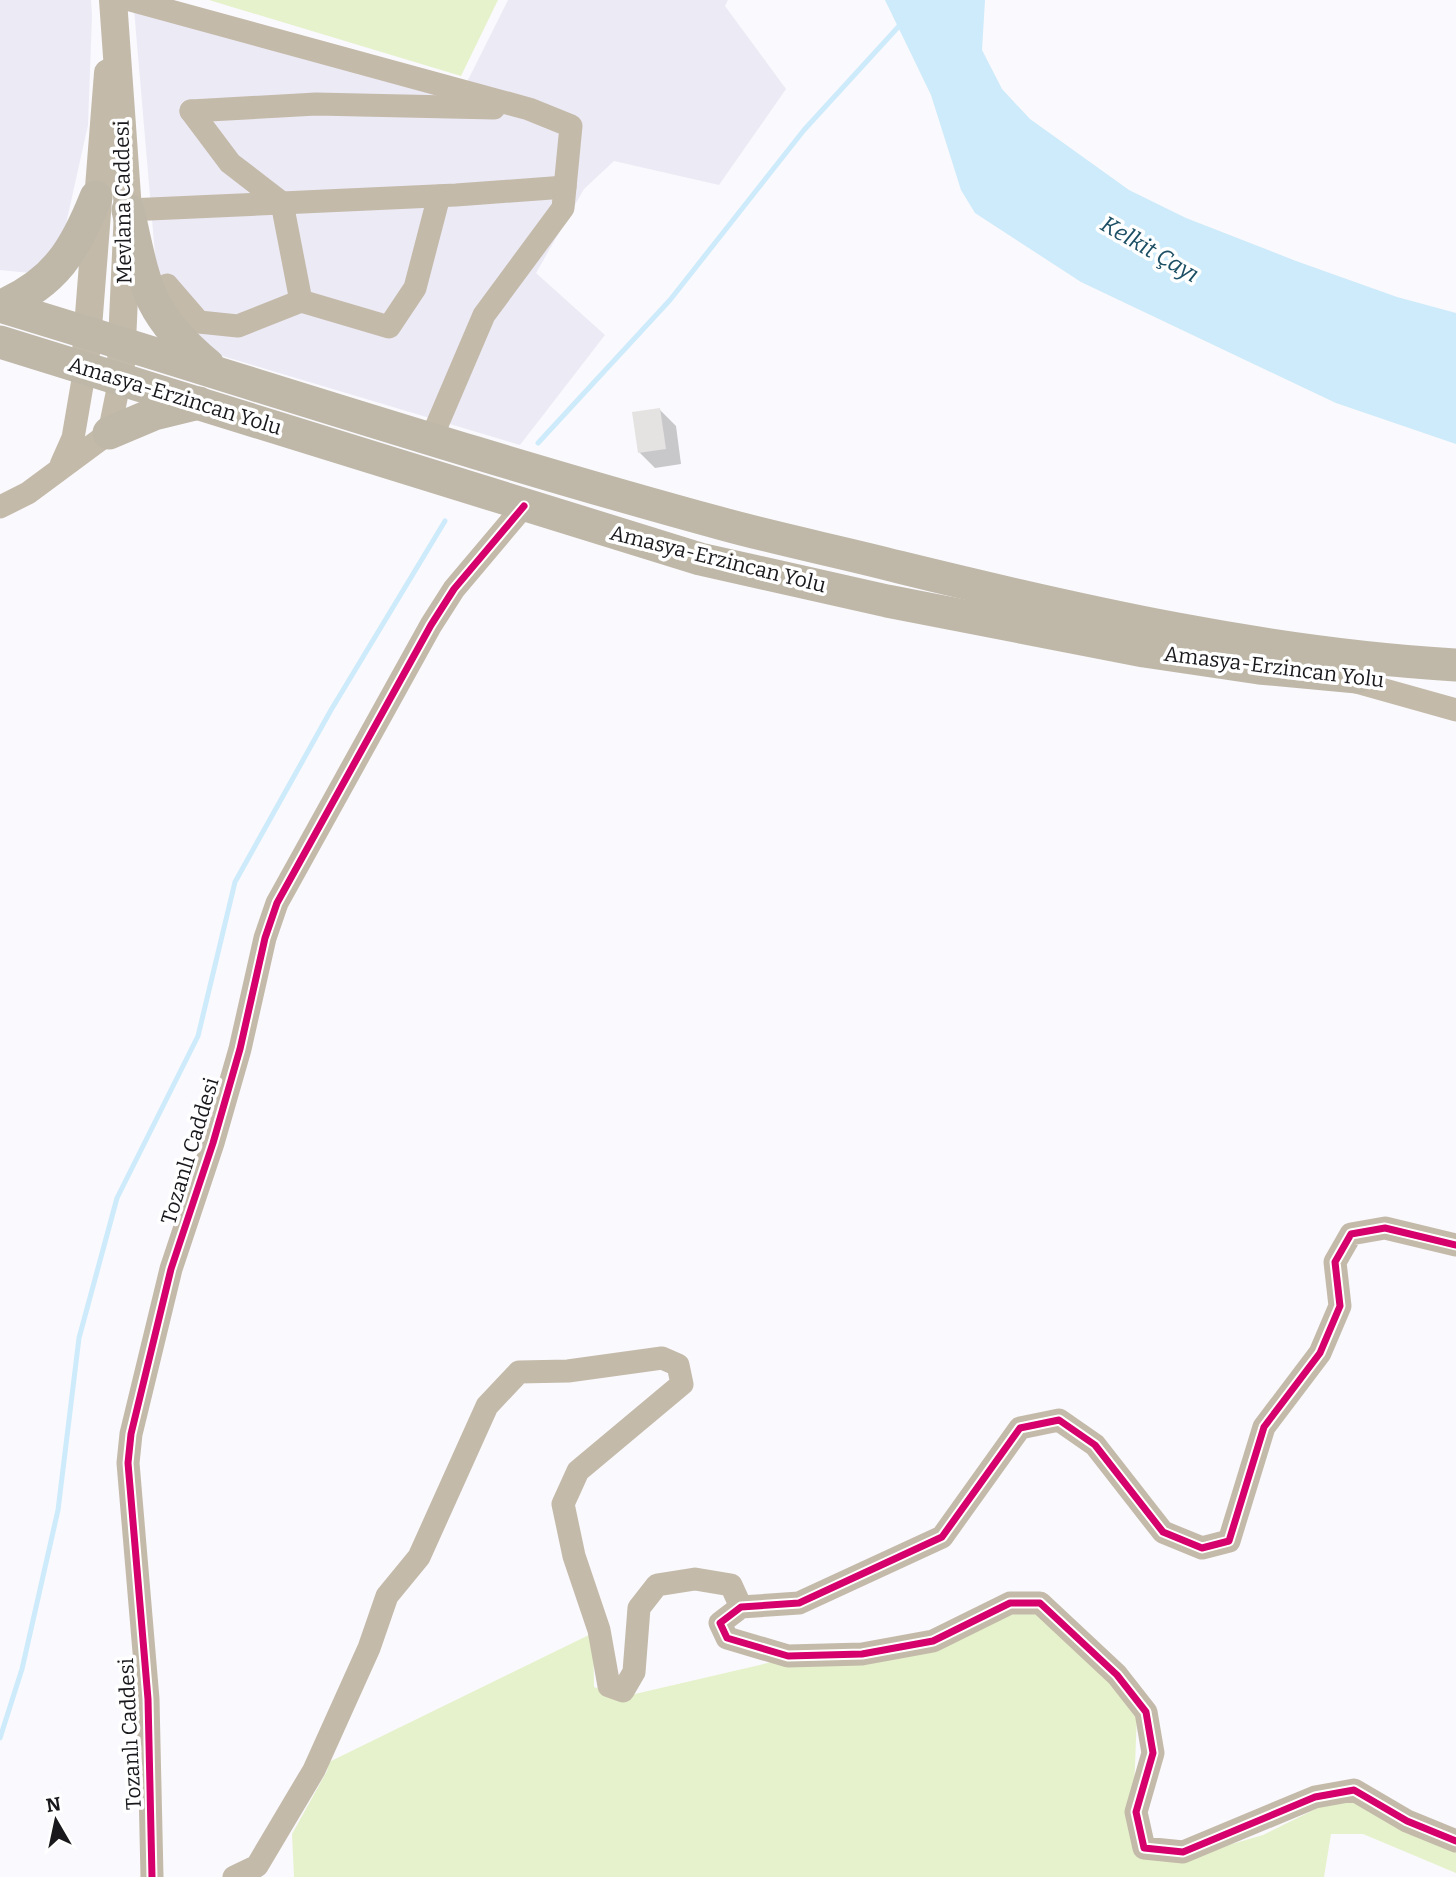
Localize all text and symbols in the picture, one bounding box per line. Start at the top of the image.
street label: Mevlana Caddesi [109,120,137,284]
water label: Kelkit Çayı [1096,210,1204,288]
street label: Amasya-Erzincan Yolu [65,351,285,441]
street label: Amasya-Erzincan Yolu [607,520,829,598]
street label: Amasya-Erzincan Yolu [1162,641,1386,693]
street label: Tozanlı Caddesi [155,1075,225,1227]
street label: Tozanlı Caddesi [113,1657,147,1811]
north arrow [21,1786,91,1856]
text: N [44,1792,63,1817]

